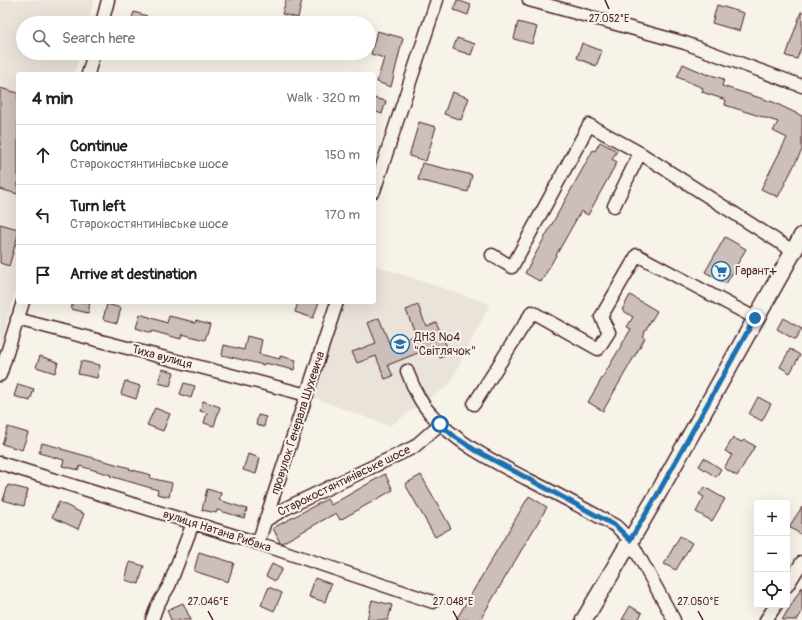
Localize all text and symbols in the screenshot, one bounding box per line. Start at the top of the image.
text: 27.052°E [589,13,629,25]
search box [16,16,376,60]
icon: search [30,27,52,49]
text: Search here [62,29,135,48]
text: 4 min [32,88,73,109]
text: Walk · 320 m [287,90,360,106]
text: Continue [70,137,128,156]
icon: ahead [32,144,54,166]
text: 150 m [325,147,360,163]
text: Старокостянтинівське шосе [70,156,228,172]
text: Turn left [70,197,126,216]
icon: left [32,204,54,226]
text: 170 m [325,207,360,223]
text: Старокостянтинівське шосе [70,216,228,232]
supermarket icon: Гарант+ [710,260,732,282]
icon: arrive [32,264,54,286]
place label: Гарант+ [735,264,778,279]
text: Arrive at destination [70,265,197,284]
route end [746,309,764,327]
place label: ДНЗ №4 "Світлячок" [413,330,476,359]
school or university icon: ДНЗ №4 "Світлячок" [389,333,411,355]
street label: Тиха вулиця [130,342,194,372]
street label: провулок Генерала Шухевича [268,349,328,497]
route start [431,415,449,433]
street label: Старокостянтинівське шосе [275,442,413,520]
map controls [754,500,790,608]
button: + [754,500,790,536]
street label: вулиця Натана Рибака [161,506,273,556]
button: − [754,536,790,572]
button: locate [754,572,790,608]
text: 27.046°E [187,596,229,608]
text: 27.048°E [433,596,473,608]
text: 27.050°E [677,596,719,608]

